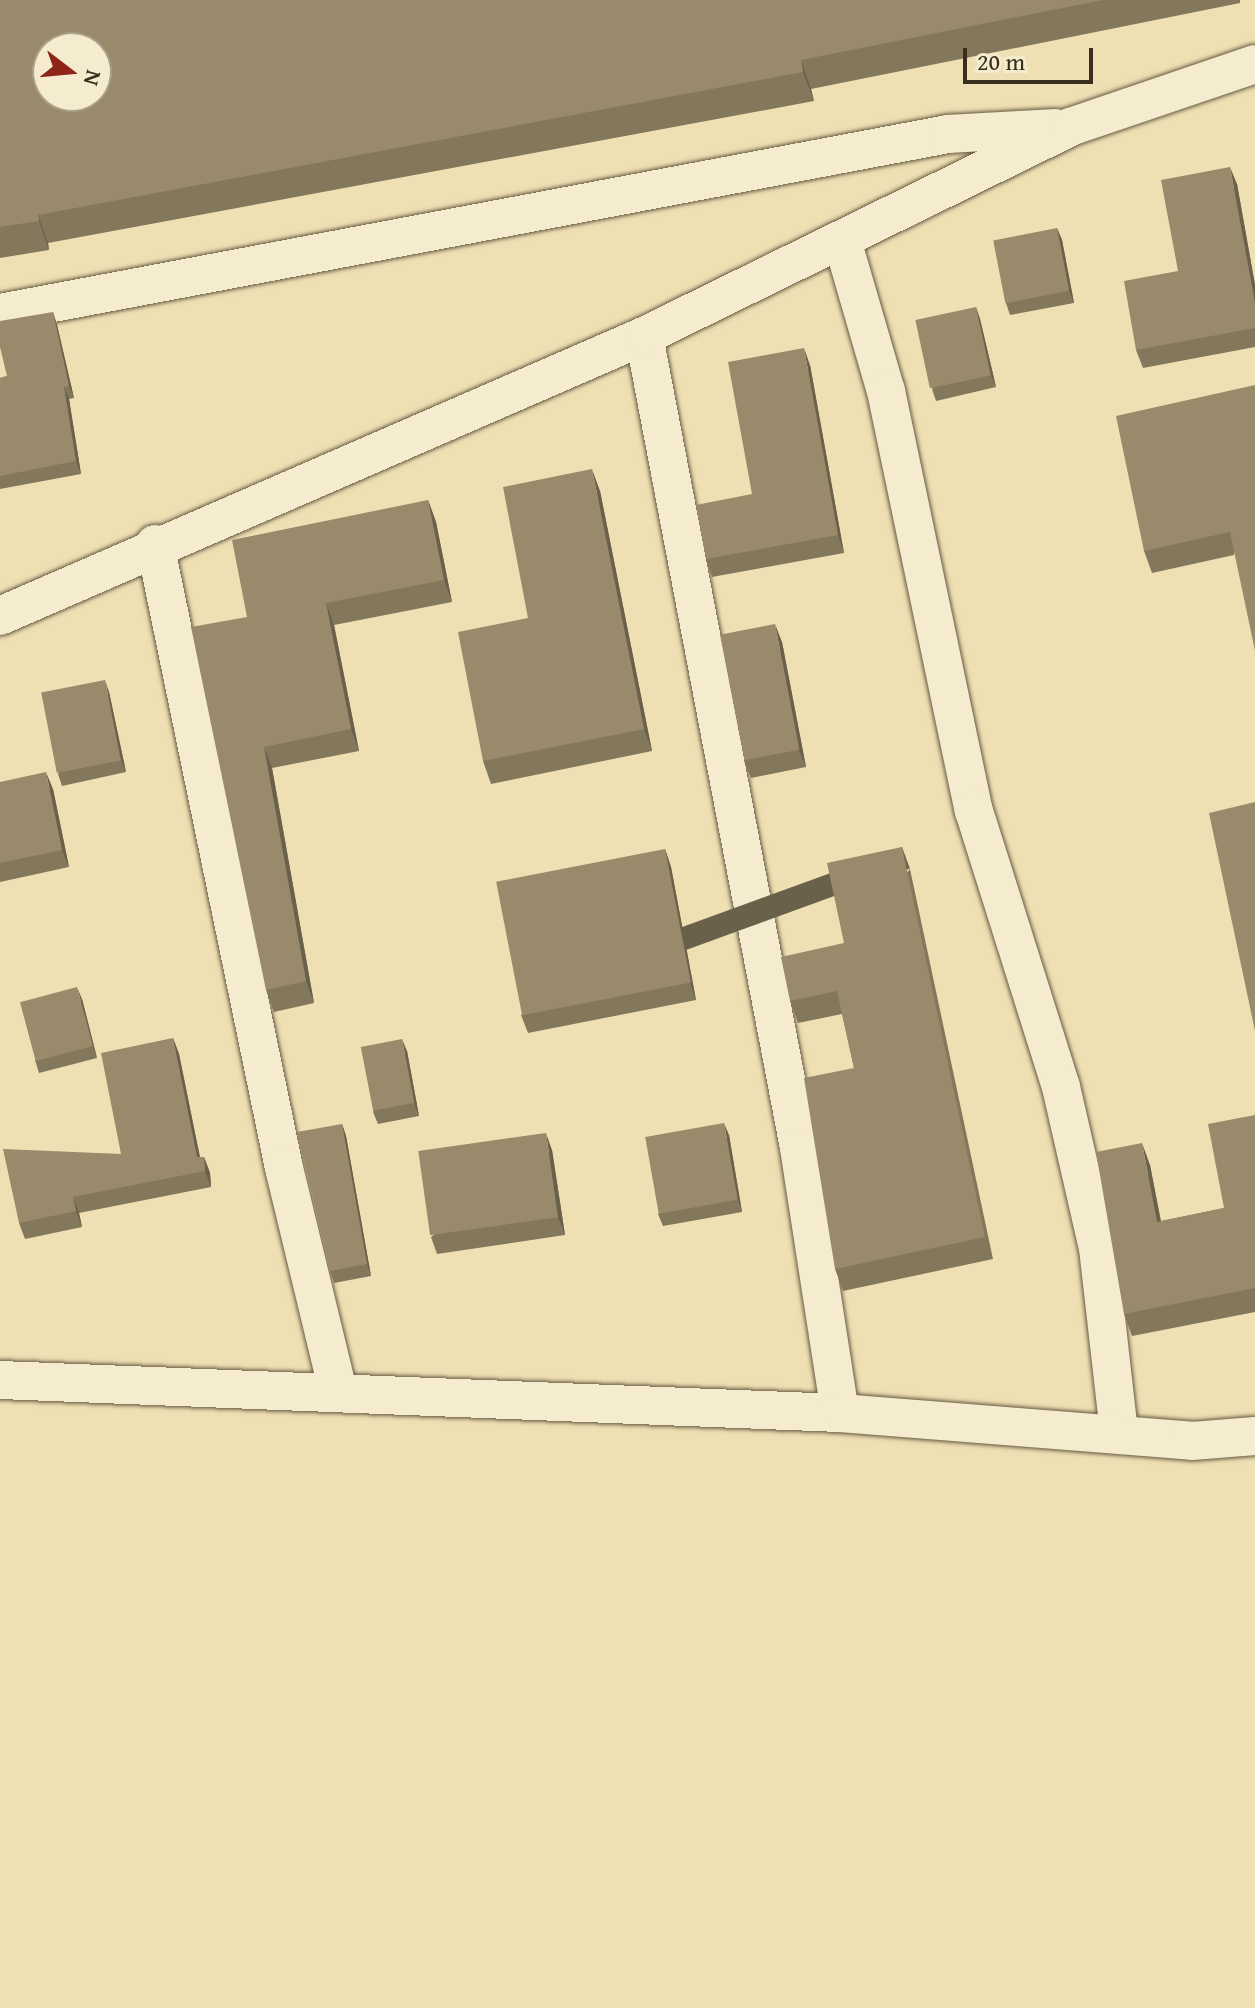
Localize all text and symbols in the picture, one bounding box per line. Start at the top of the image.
north arrow [32,32,112,112]
scale bar [967,32,1097,82]
text: 20 m [977,44,1025,79]
text: N [76,67,111,90]

